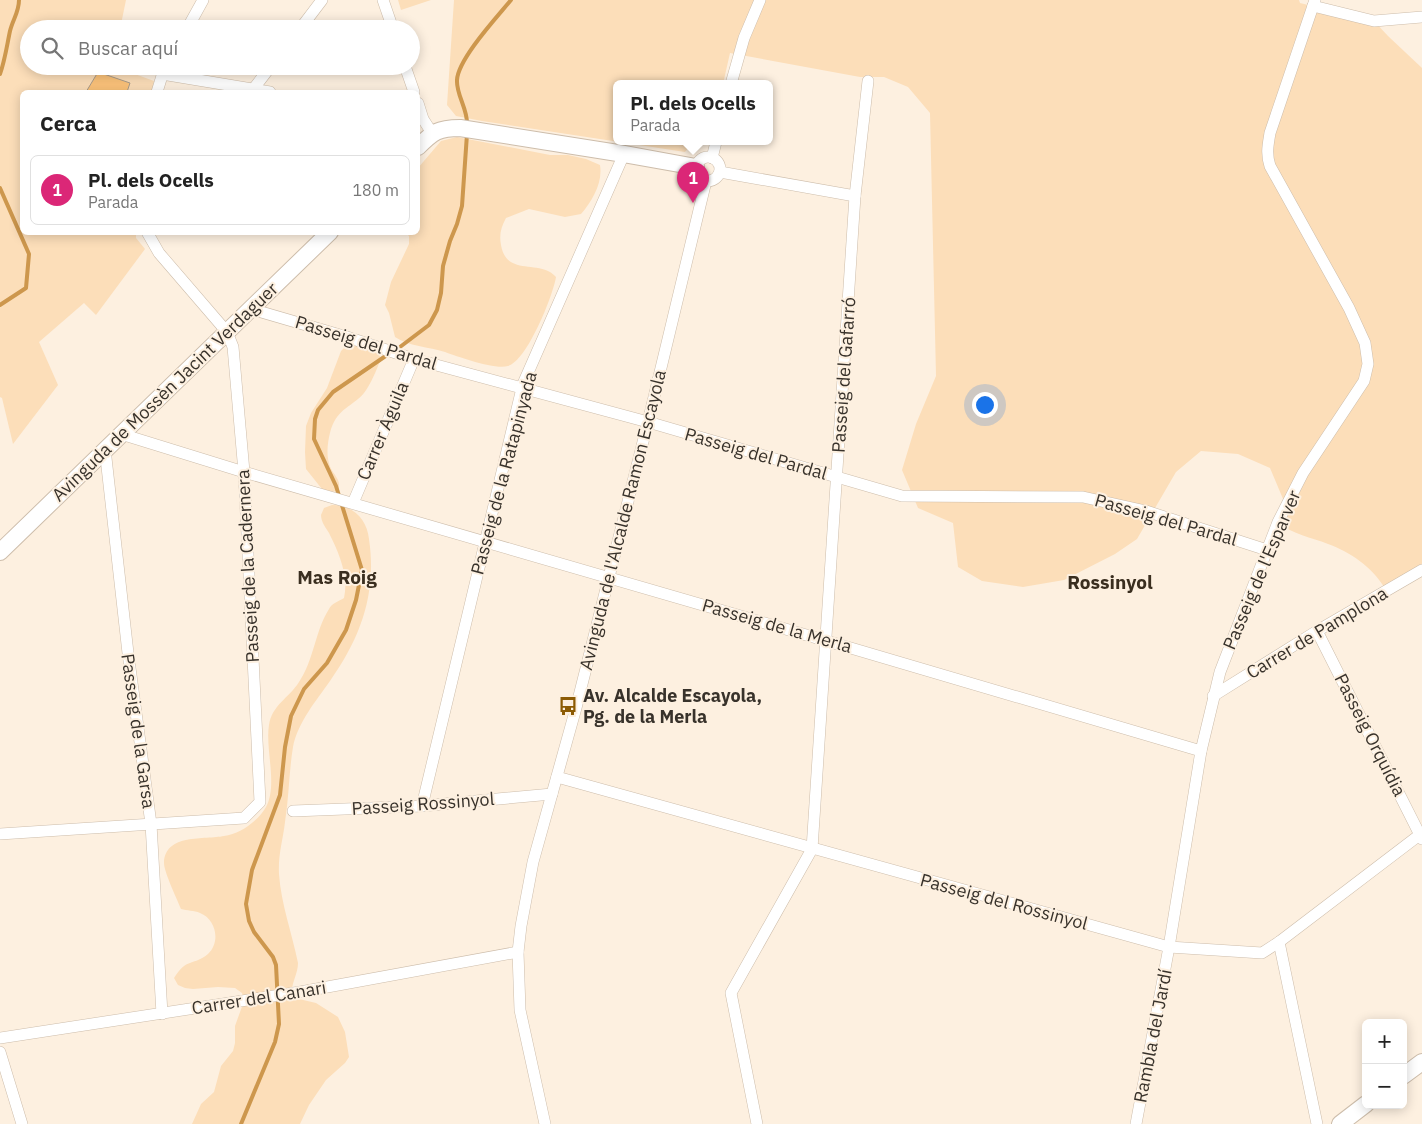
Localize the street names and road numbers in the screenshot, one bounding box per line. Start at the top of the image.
street label: Avinguda de Mossèn Jacint Verdaguer [47,277,283,506]
street label: Passeig del Gafarró [827,296,860,454]
street label: Passeig del Pardal [292,310,440,375]
street label: Avinguda de l'Alcalde Ramon Escayola [574,367,671,672]
street label: Passeig de la Ratapinyada [465,368,542,577]
street label: Carrer Àguila [351,378,414,484]
street label: Passeig del Pardal [682,422,830,485]
street label: Passeig de la Cadernera [231,469,264,663]
street label: Passeig de l'Esparver [1218,486,1306,653]
street label: Passeig del Pardal [1092,488,1240,551]
street label: Carrer de Pamplona [1242,581,1392,684]
street label: Passeig de la Merla [700,593,855,658]
street label: Passeig de la Garsa [116,652,161,810]
street label: Passeig Orquídia [1330,669,1411,800]
street label: Passeig Rossinyol [351,787,495,820]
street label: Passeig del Rossinyol [918,868,1091,935]
street label: Rambla del Jardí [1128,967,1177,1105]
street label: Carrer del Canari [190,976,328,1019]

